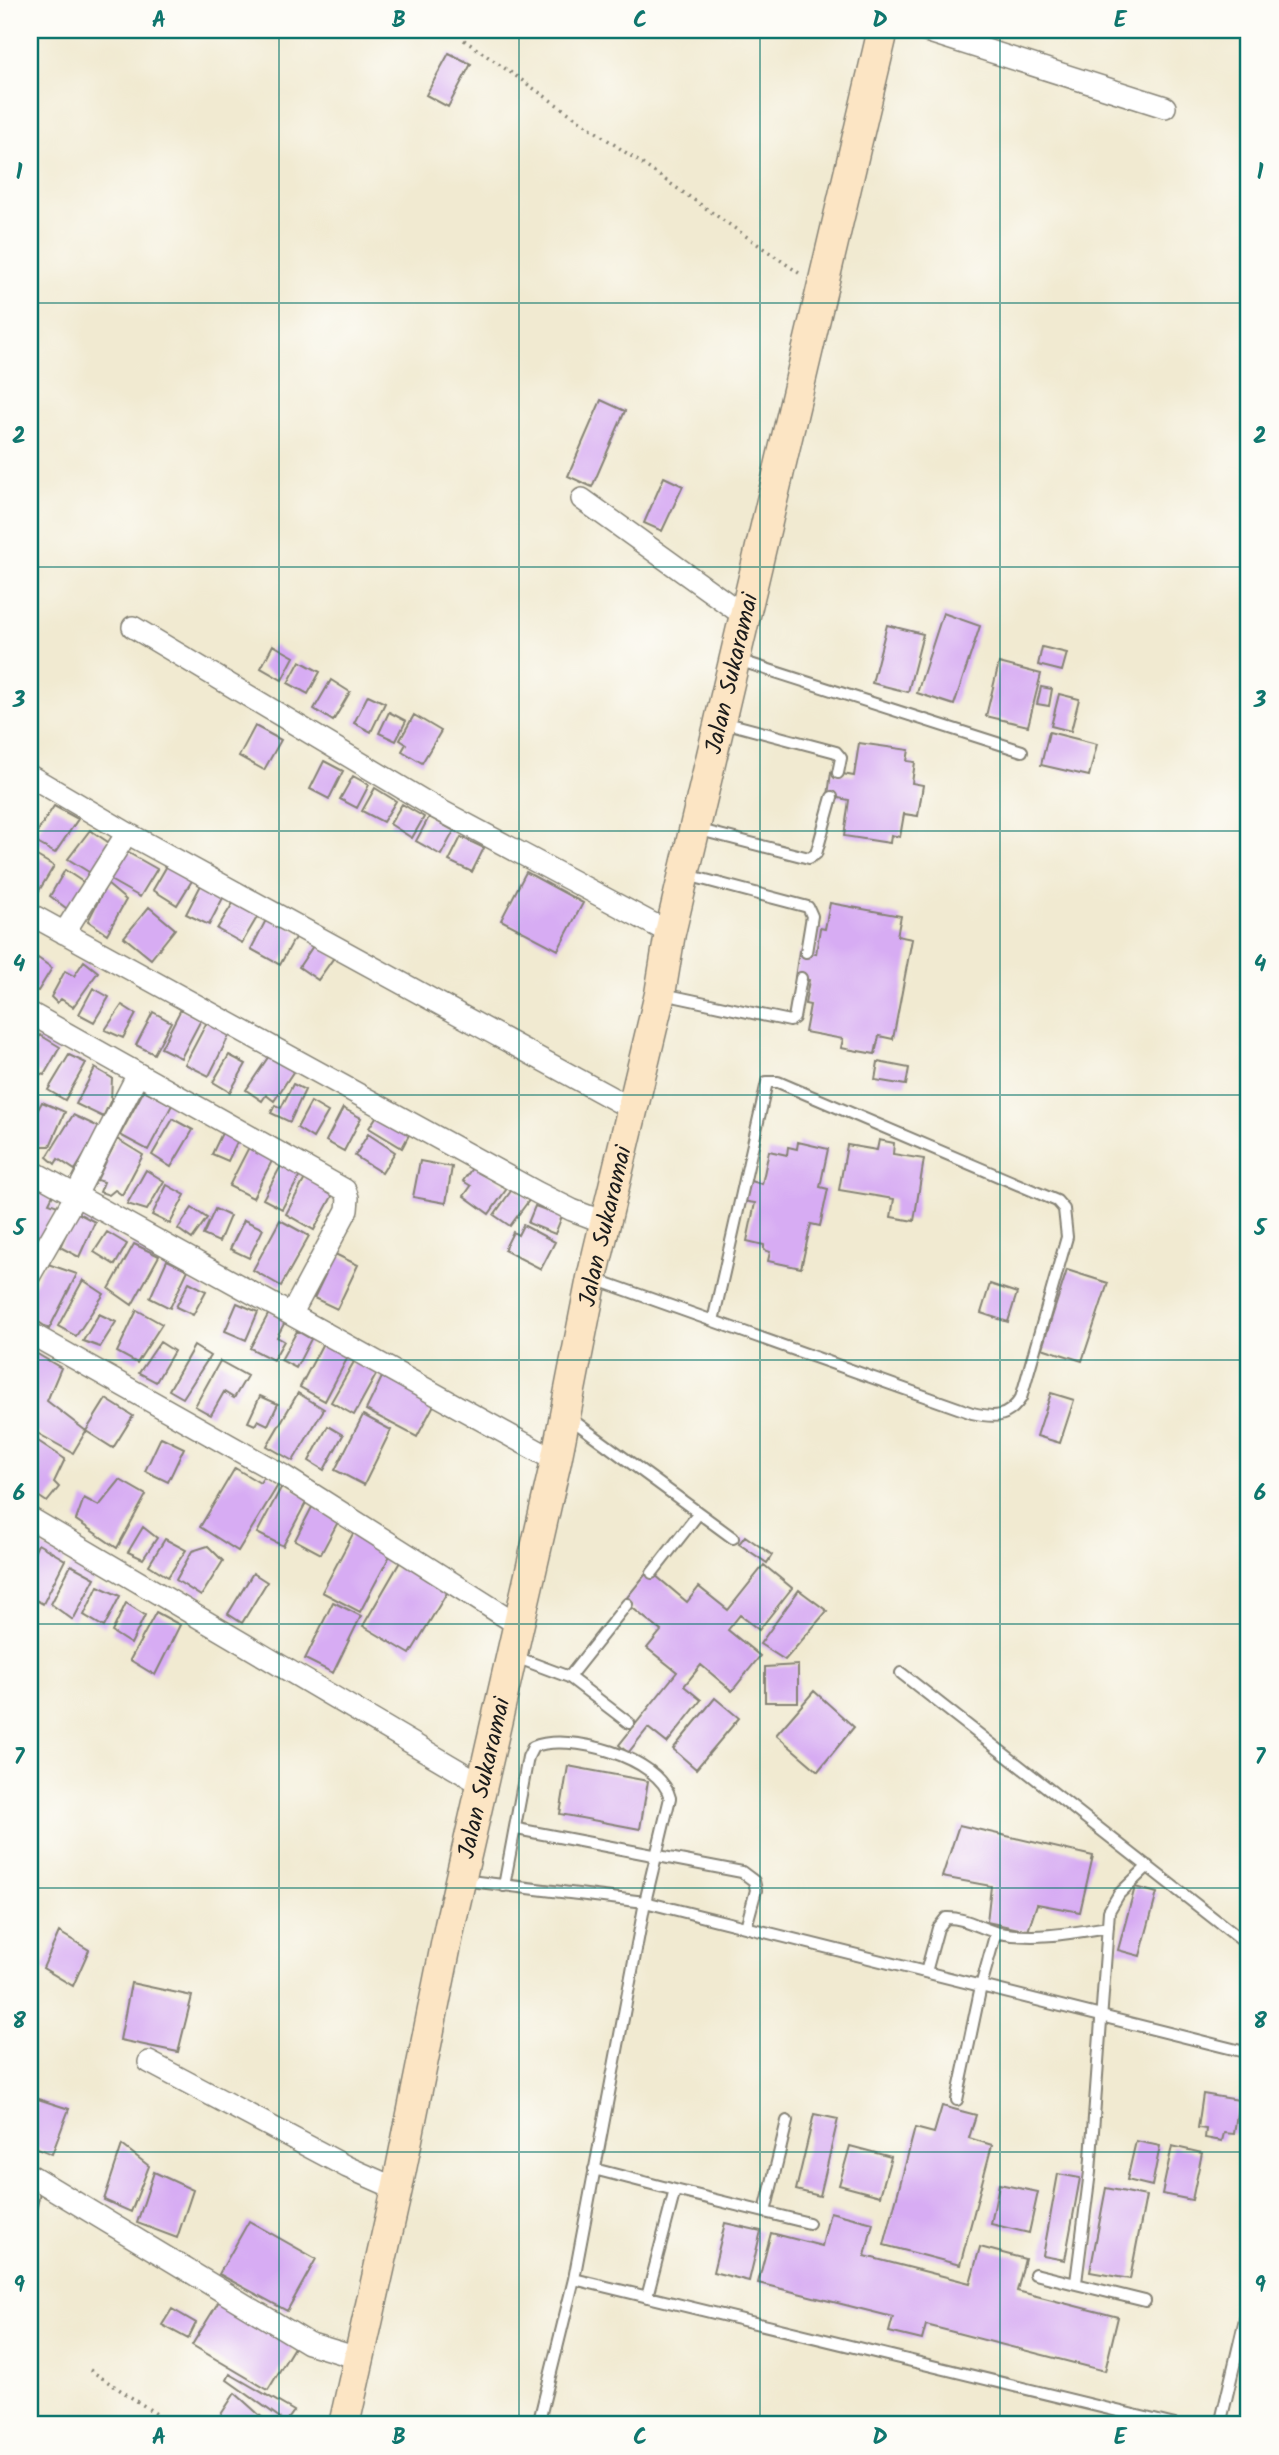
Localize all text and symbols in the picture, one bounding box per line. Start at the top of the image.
text: A [152,3,166,39]
text: B [392,3,406,39]
text: C [633,3,647,39]
text: D [872,3,888,39]
text: E [1114,3,1128,39]
text: 1 [16,155,23,191]
text: 1 [1257,155,1264,191]
text: 2 [12,419,26,455]
text: 2 [1253,419,1267,455]
street label: Jalan Sukaramai [695,588,771,758]
text: 3 [12,683,26,719]
text: 3 [1253,683,1267,719]
text: 4 [13,947,26,983]
text: 4 [1254,947,1267,983]
street label: Jalan Sukaramai [569,1141,644,1310]
text: 5 [12,1211,27,1247]
text: 5 [1253,1211,1268,1247]
text: 6 [13,1476,25,1512]
text: 6 [1254,1476,1266,1512]
street label: Jalan Sukaramai [448,1693,523,1863]
text: 7 [14,1740,26,1776]
text: 7 [1255,1740,1267,1776]
text: 8 [12,2004,26,2040]
text: 8 [1253,2004,1267,2040]
text: 9 [13,2268,25,2304]
text: 9 [1254,2268,1266,2304]
text: A [152,2420,166,2455]
text: B [392,2420,406,2455]
text: C [633,2420,647,2455]
text: D [872,2420,888,2455]
text: E [1114,2420,1128,2455]

